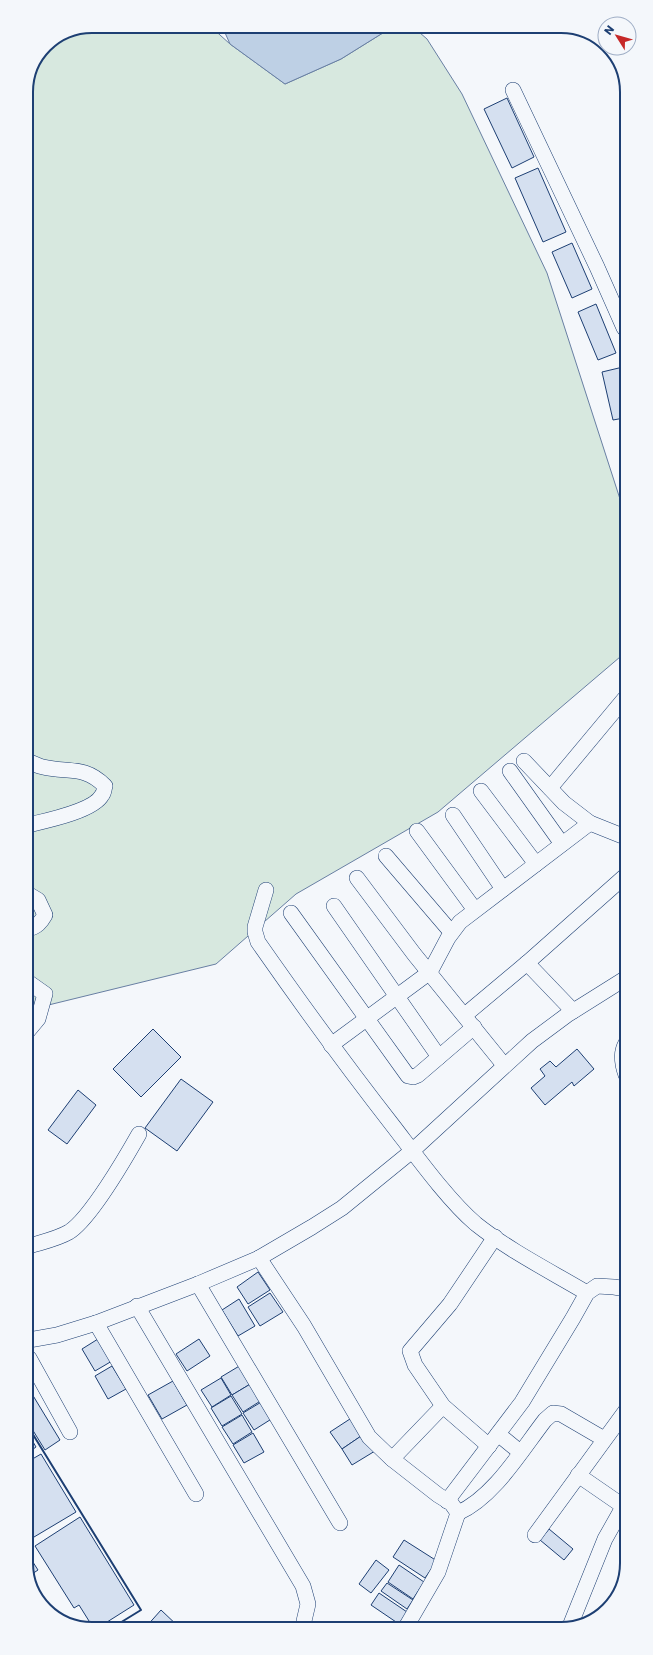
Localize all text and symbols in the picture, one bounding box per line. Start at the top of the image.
north arrow [597,16,637,56]
text: N [600,22,618,38]

